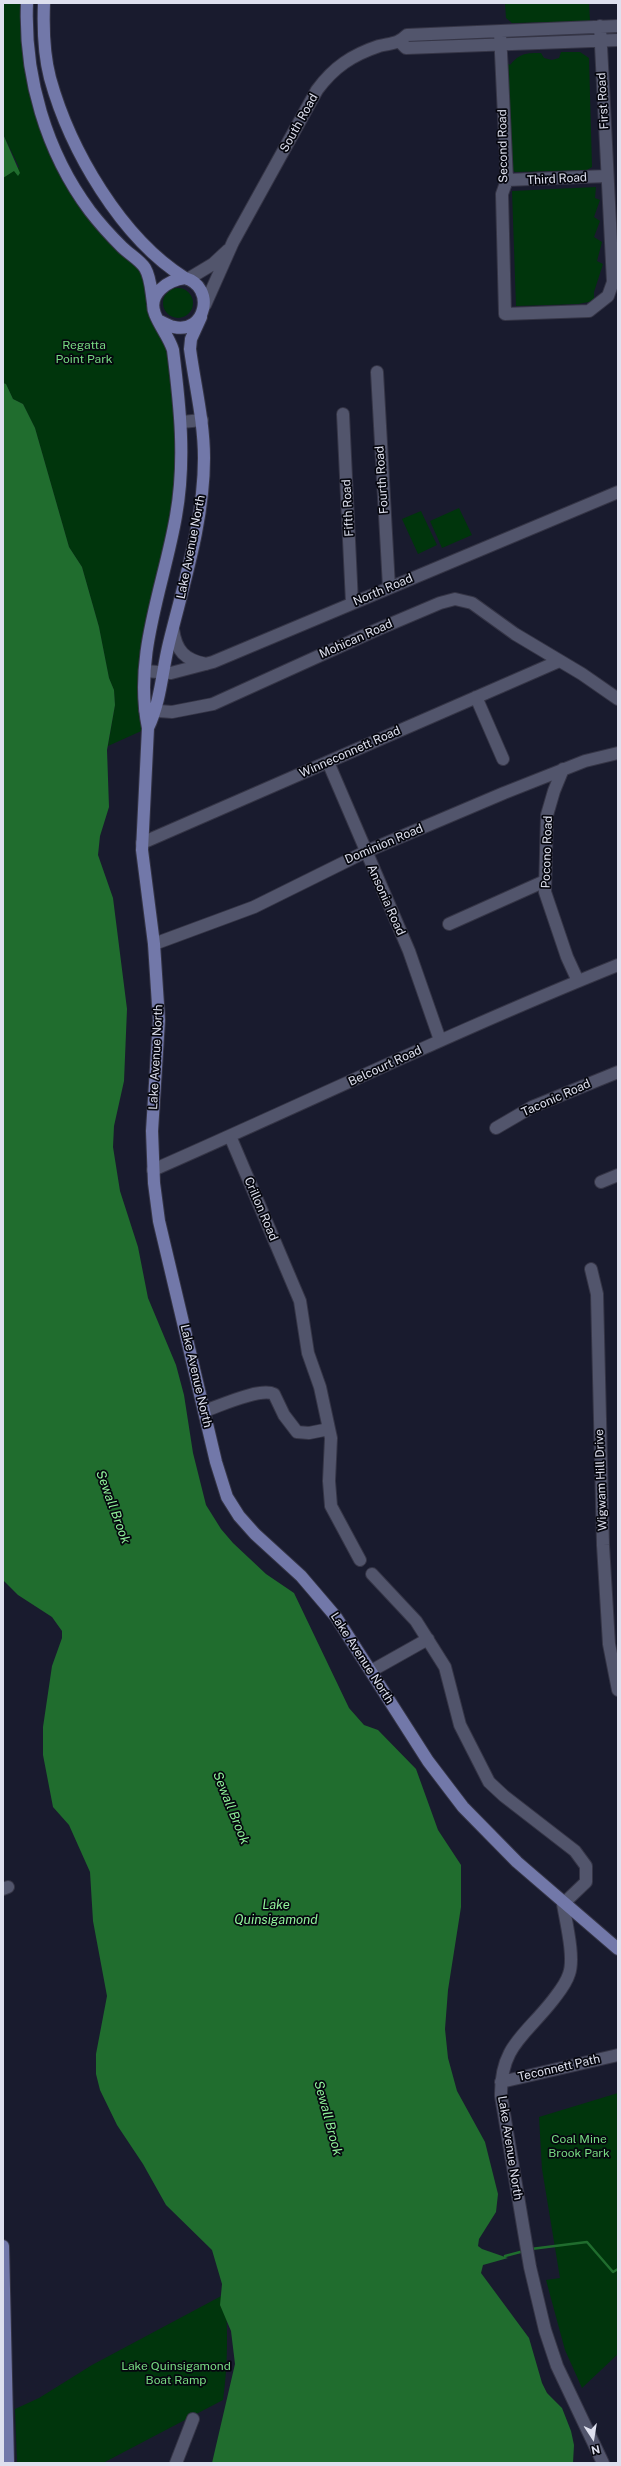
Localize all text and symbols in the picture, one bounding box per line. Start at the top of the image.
street label: First Road [594,72,612,130]
street label: South Road [277,91,321,155]
street label: Second Road [495,109,511,183]
street label: Third Road [527,170,587,188]
park label: Regatta Point Park [55,338,113,366]
street label: Fourth Road [372,445,392,515]
street label: Fifth Road [339,479,357,537]
street label: Lake Avenue North [174,494,208,600]
street label: North Road [351,571,415,609]
street label: Mohican Road [317,616,395,662]
street label: Winneconnett Road [297,723,403,781]
street label: Pocono Road [539,815,555,889]
street label: Dominion Road [343,821,425,867]
street label: Ansonia Road [364,862,408,938]
street label: Lake Avenue North [146,1004,166,1110]
street label: Belcourt Road [346,1043,424,1089]
street label: Taconic Road [519,1076,593,1120]
street label: Crillon Road [241,1175,281,1243]
street label: Lake Avenue North [177,1323,215,1429]
street label: Wigwam Hill Drive [592,1429,610,1531]
water label: Sewall Brook [93,1468,133,1546]
street label: Lake Avenue North [327,1610,397,1706]
water label: Sewall Brook [209,1769,253,1847]
water label: Lake Quinsigamond [234,1897,318,1928]
street label: Teconnett Path [517,2052,601,2084]
water label: Sewall Brook [311,2079,345,2157]
street label: Lake Avenue North [495,2095,525,2201]
park label: Coal Mine Brook Park [548,2132,610,2160]
park label: Lake Quinsigamond Boat Ramp [121,2359,231,2387]
north arrow [573,2418,613,2458]
text: N [590,2443,601,2457]

